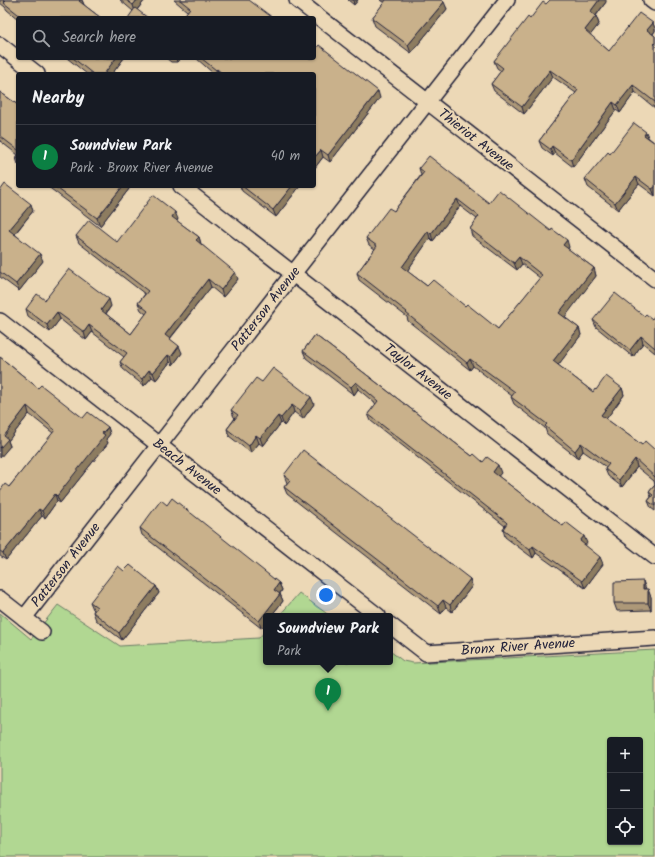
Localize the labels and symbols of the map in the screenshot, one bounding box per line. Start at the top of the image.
street label: Thieriot Avenue [433,103,519,177]
street label: Patterson Avenue [226,261,307,356]
street label: Taylor Avenue [379,338,458,406]
street label: Beach Avenue [148,433,227,501]
street label: Patterson Avenue [26,517,107,612]
your location [316,585,336,605]
street label: Bronx River Avenue [460,632,576,662]
pin: 1 [315,678,341,711]

